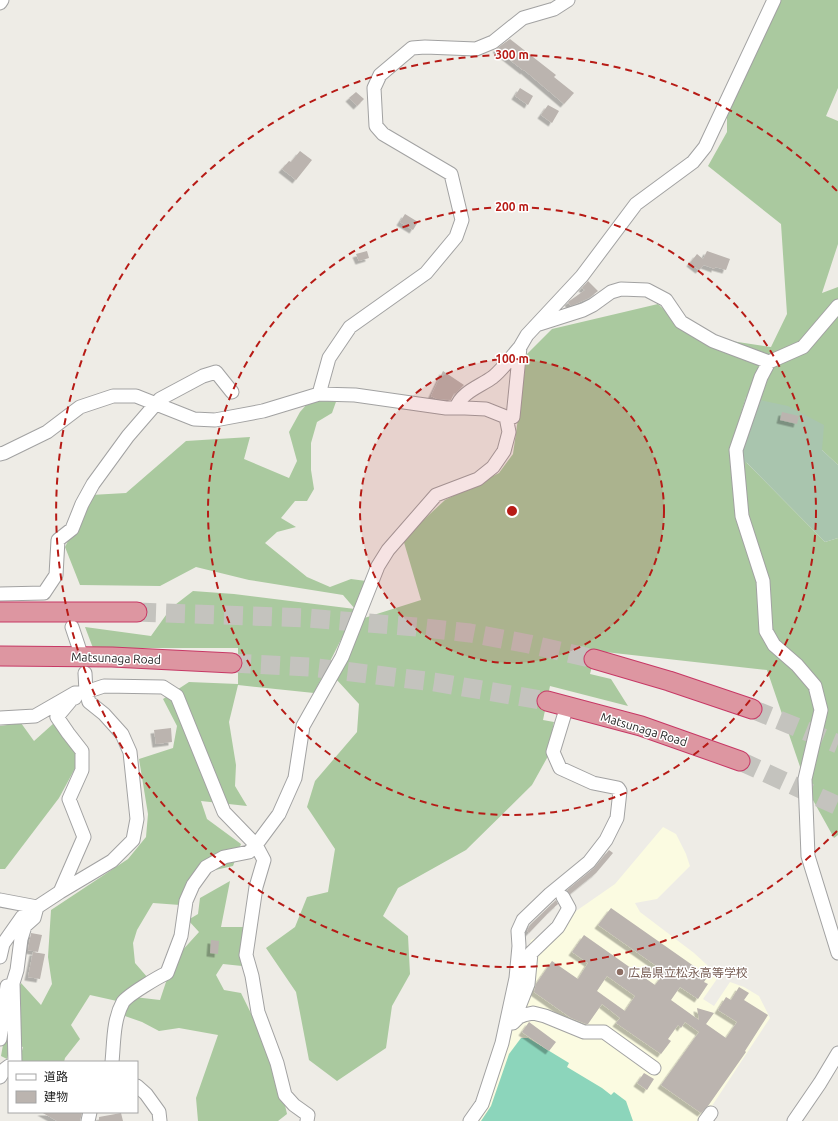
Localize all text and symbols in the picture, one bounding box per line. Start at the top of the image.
text: 300 m [495,48,529,61]
text: 200 m [495,200,529,213]
text: 100 m [495,352,529,365]
centre of rings [505,504,519,518]
street label: Matsunaga Road [71,650,161,666]
street label: Matsunaga Road [599,710,689,748]
place label: 広島県立松永高等学校 [628,966,748,979]
marker: 広島県立松永高等学校 [615,967,625,977]
legend [8,1061,138,1113]
text: 道路 [44,1070,68,1083]
text: 建物 [44,1090,68,1103]

